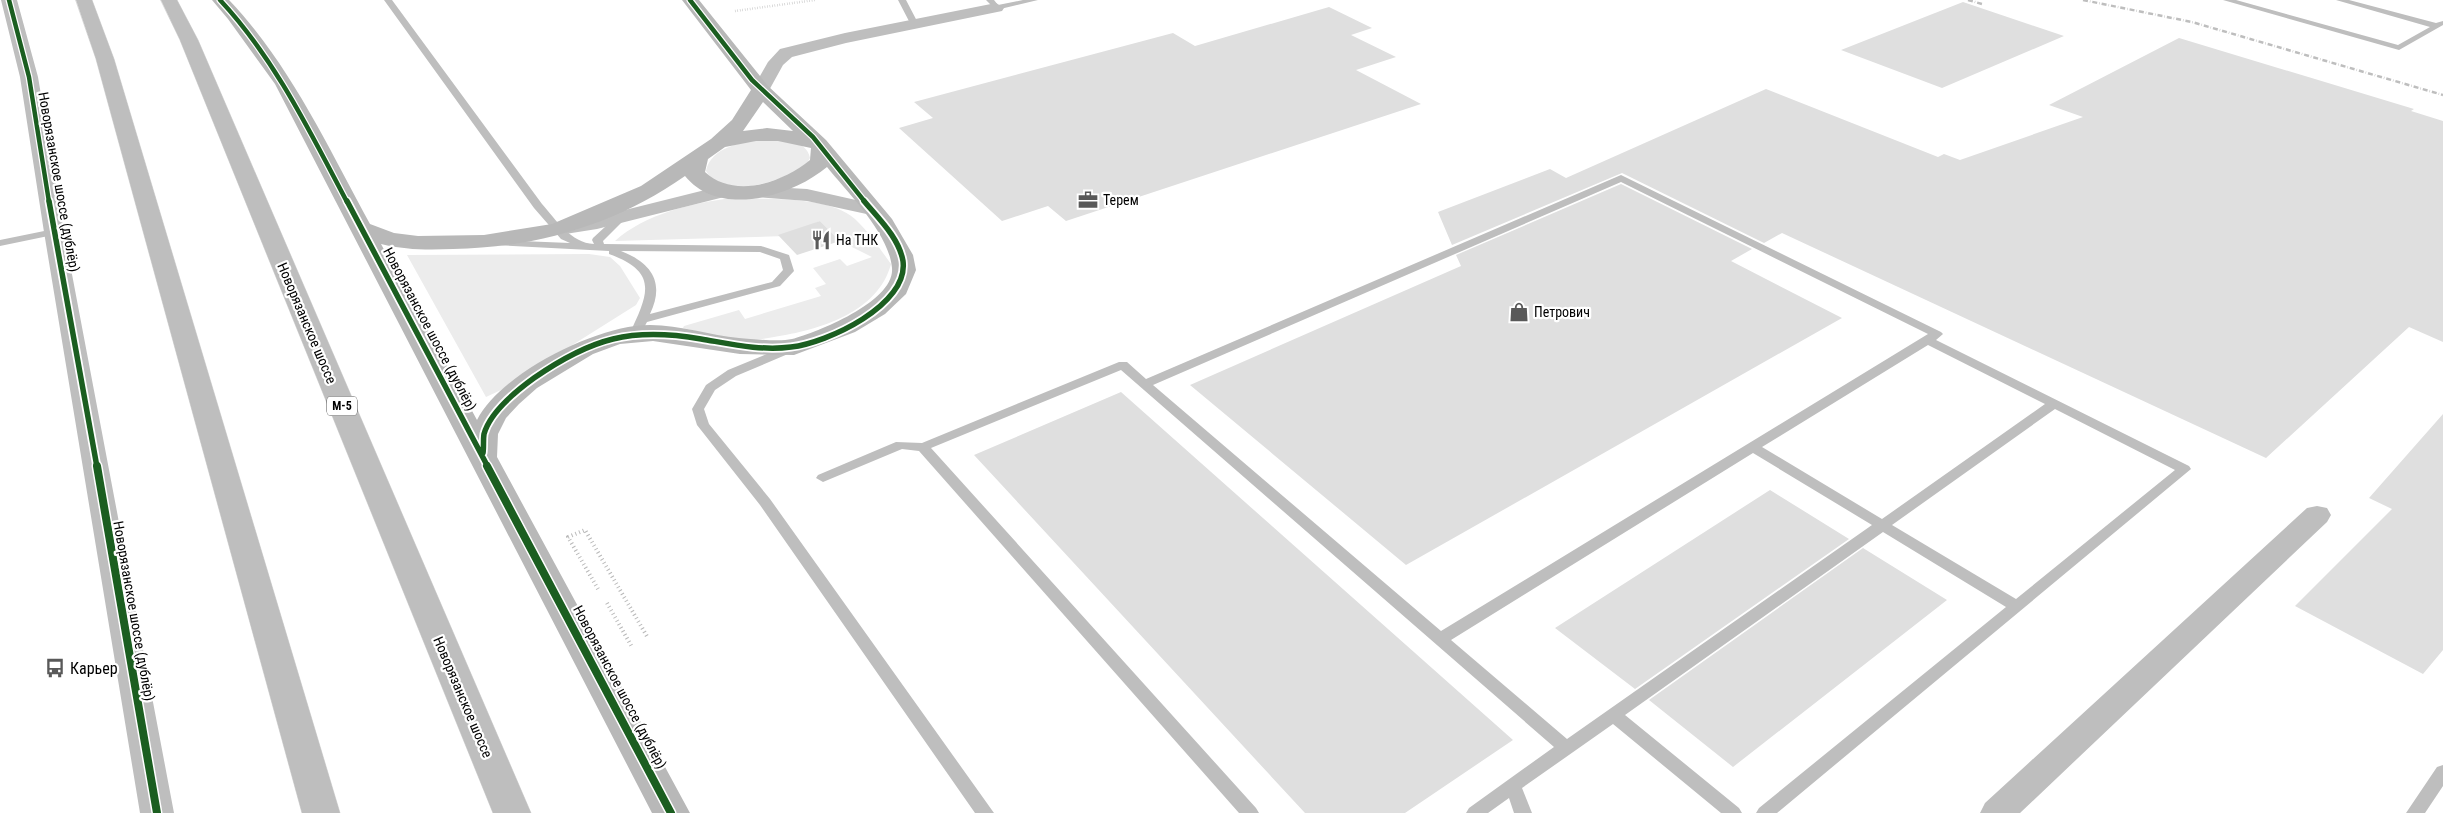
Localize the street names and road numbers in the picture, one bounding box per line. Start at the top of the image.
street label: Новорязанское шоссе (дублёр) [34,91,83,273]
street label: Новорязанское шоссе (дублёр) [379,245,480,414]
street label: Новорязанское шоссе [274,260,340,386]
road number: М-5 [327,396,357,416]
street label: Новорязанское шоссе (дублёр) [109,520,158,702]
street label: Новорязанское шоссе (дублёр) [569,603,670,772]
street label: Новорязанское шоссе [430,634,496,760]

